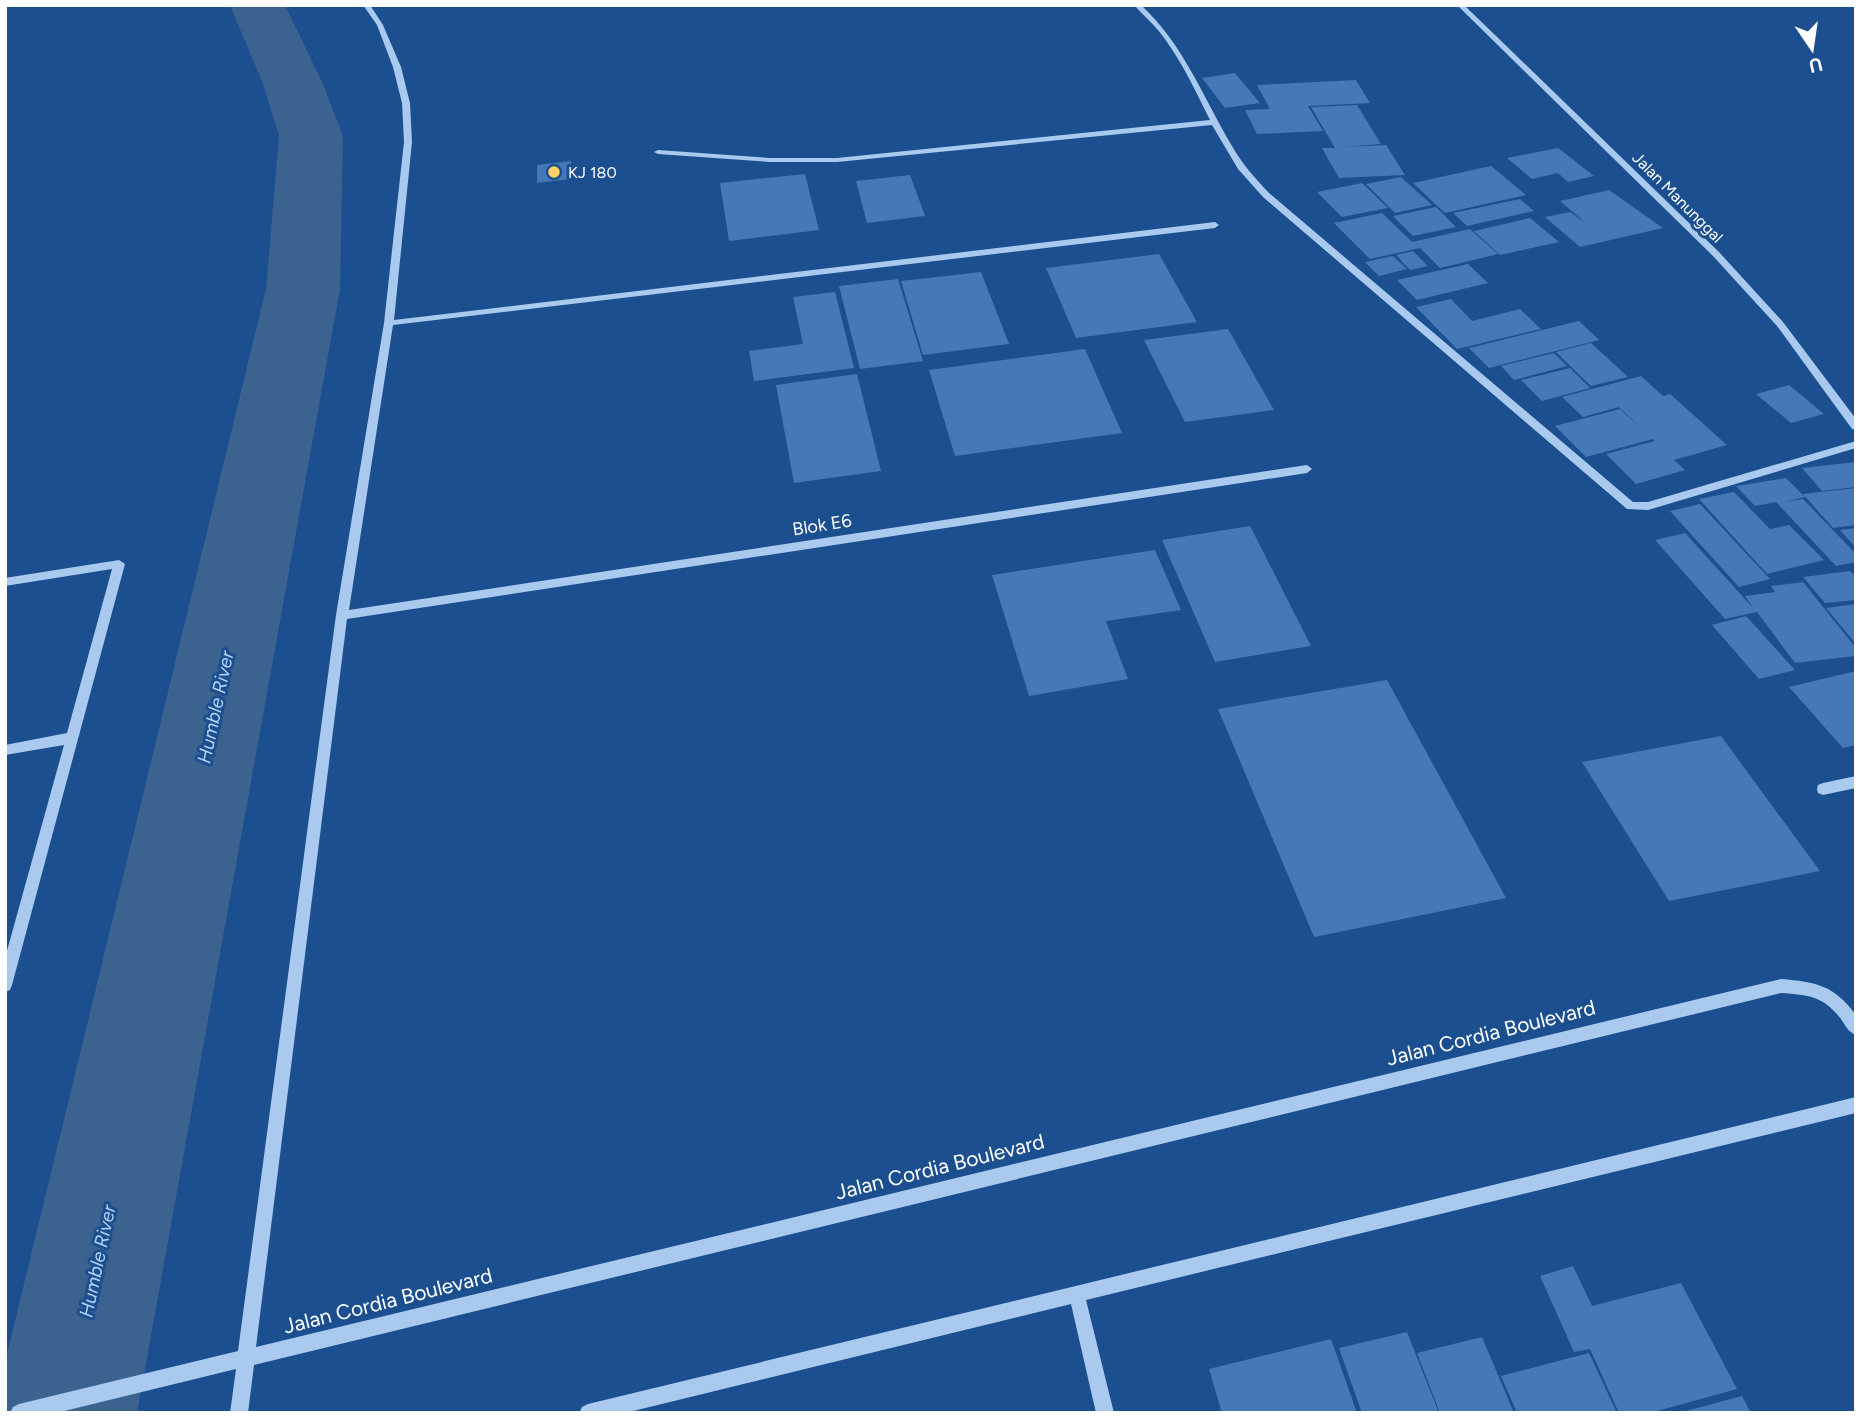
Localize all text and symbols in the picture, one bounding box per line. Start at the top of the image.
north arrow [1777,14,1847,84]
text: U [1807,52,1825,78]
street label: Jalan Manunggal [1629,148,1727,246]
place label: KJ 180 [568,163,617,182]
marker: KJ 180 [546,164,562,180]
street label: Blok E6 [791,509,853,541]
water label: Humble River [192,648,239,765]
street label: Jalan Cordia Boulevard [1384,994,1598,1071]
street label: Jalan Cordia Boulevard [833,1128,1047,1205]
water label: Humble River [74,1202,121,1319]
street label: Jalan Cordia Boulevard [281,1262,495,1339]

